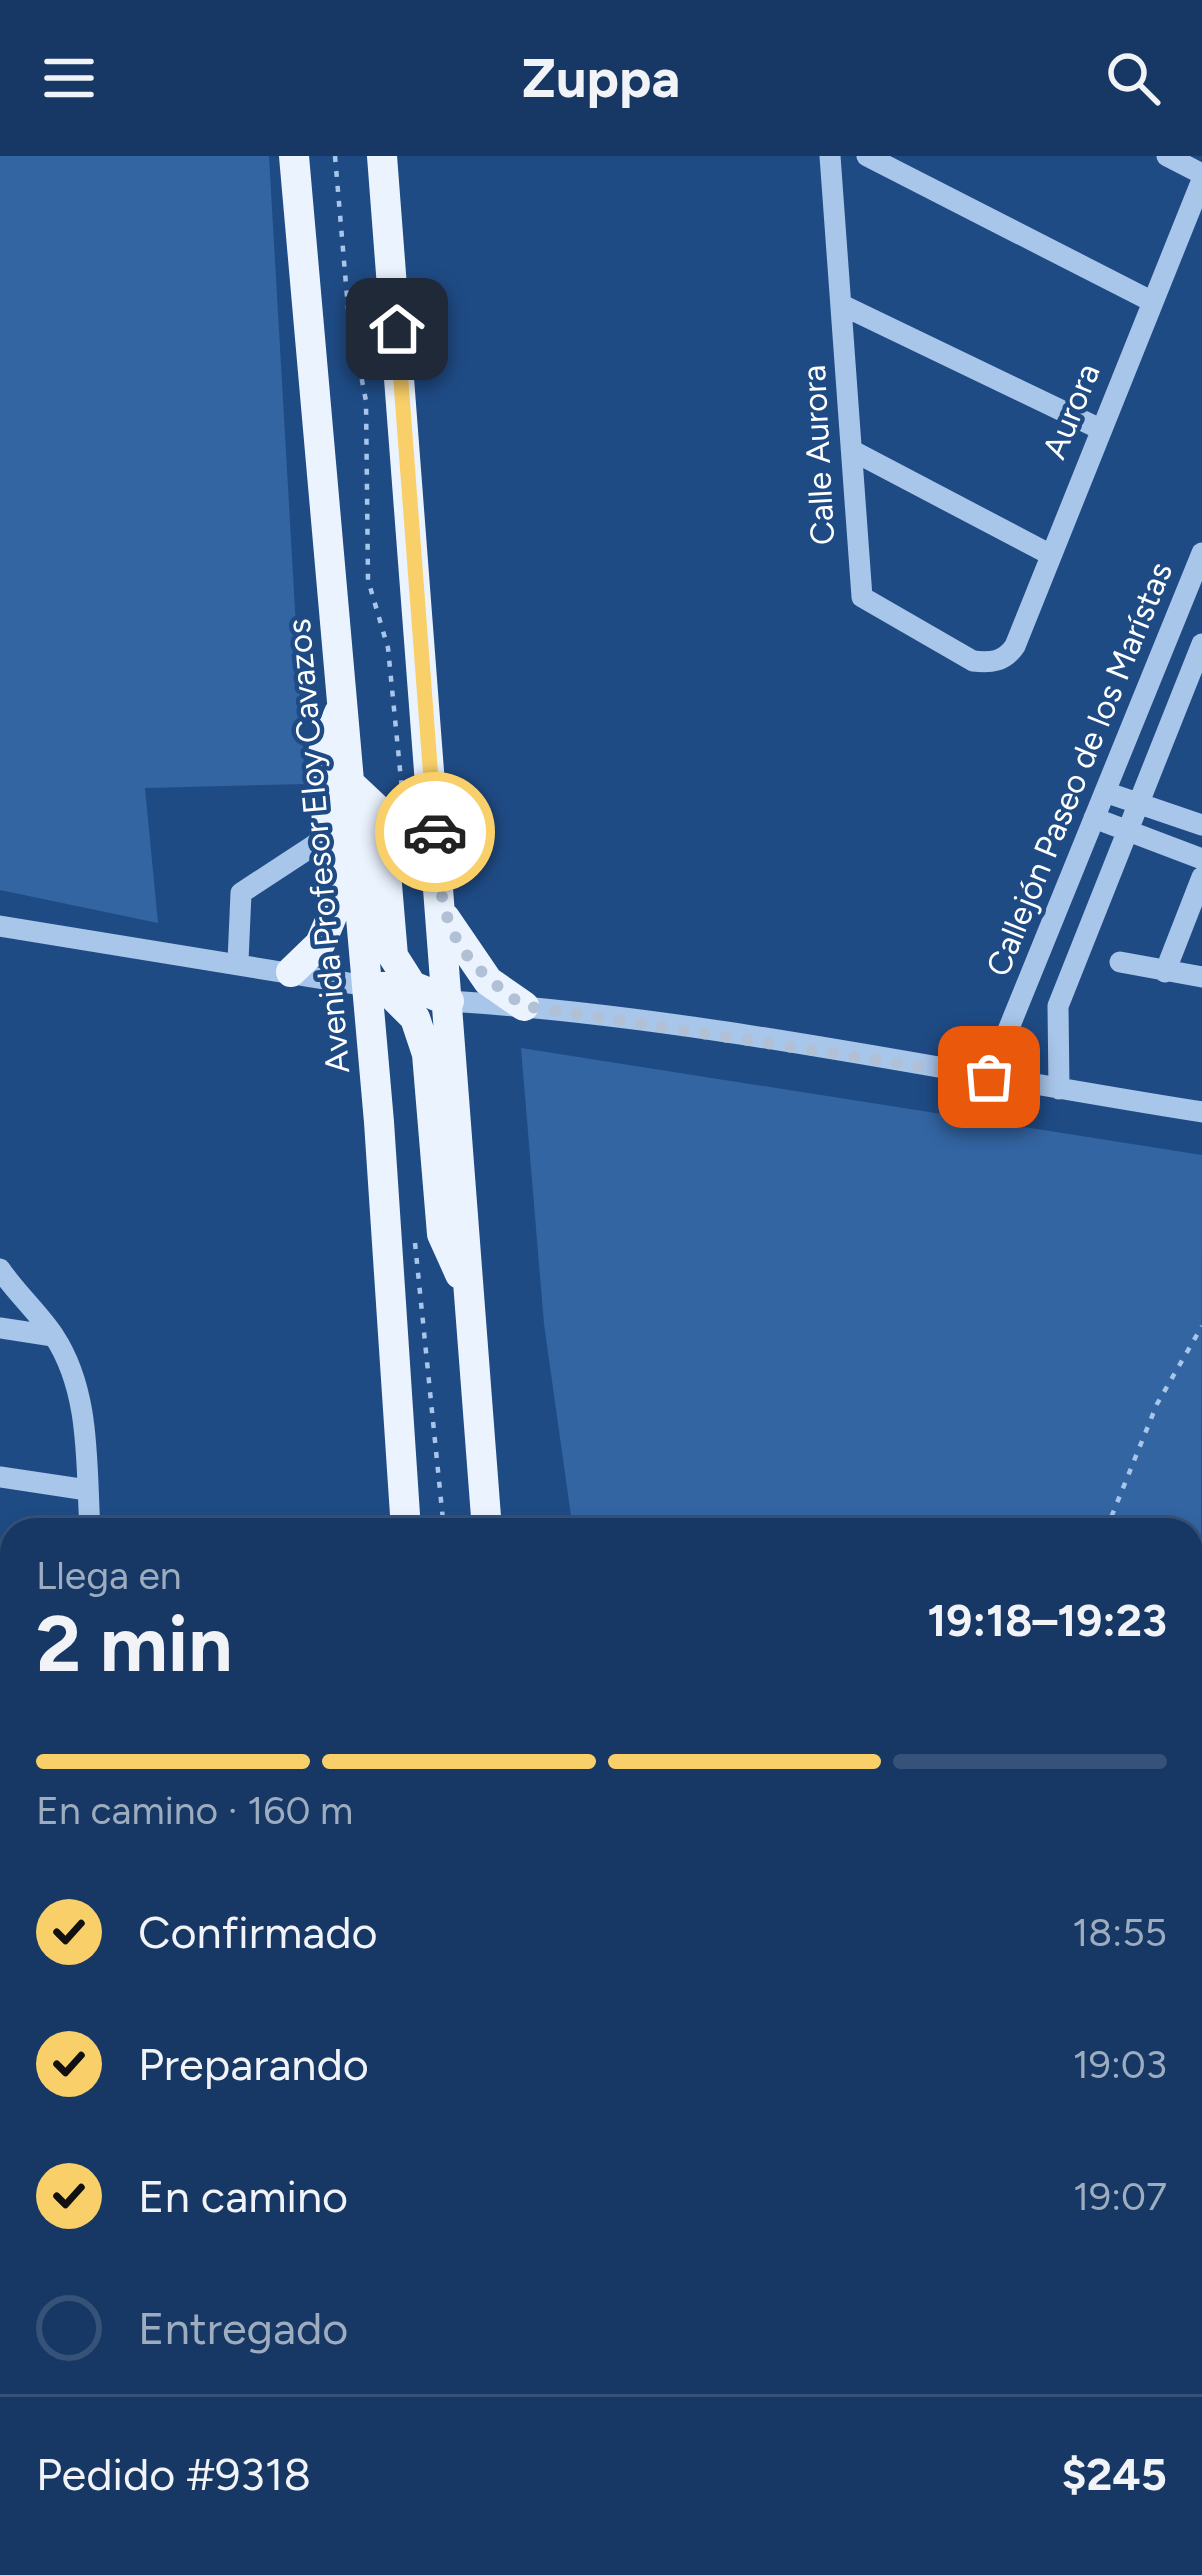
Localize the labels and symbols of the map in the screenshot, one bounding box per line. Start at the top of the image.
pin [346,278,448,380]
street label: Aurora [1034,358,1108,464]
street label: Calle Aurora [794,364,842,546]
street label: Callejón Paseo de los Marístas [978,556,1180,982]
street label: Avenida Profesor Eloy Cavazos [279,617,357,1075]
courier [375,772,495,892]
pin [938,1026,1040,1128]

